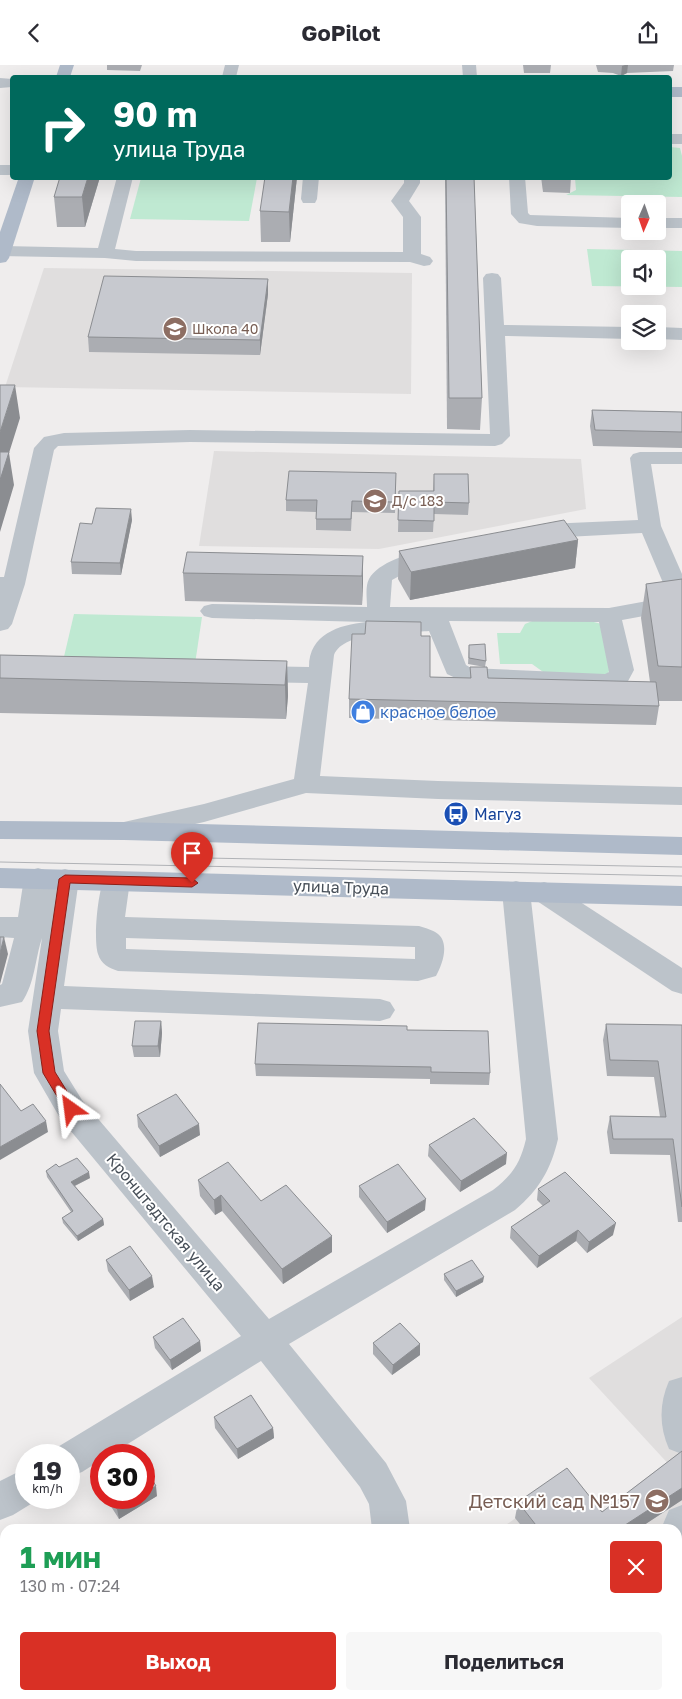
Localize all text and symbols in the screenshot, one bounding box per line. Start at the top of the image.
icon: back [20,19,48,47]
text: GoPilot [301,19,381,46]
icon: share [634,19,662,47]
text: 90 m [113,93,197,135]
icon: right [30,95,95,160]
text: улица Труда [113,135,245,162]
north arrow [621,195,666,240]
map controls [621,195,666,350]
button: sound [621,250,666,295]
button: layers [621,305,666,350]
school or university icon: Школа 40 [162,316,188,342]
place label: Школа 40 [192,320,258,337]
school or university icon: Д/с 183 [362,488,388,514]
place label: Д/с 183 [392,492,444,509]
shop icon: красное белое [350,699,376,725]
place label: красное белое [380,702,496,722]
bus stop icon: Магуз [443,801,469,827]
place label: Магуз [474,804,522,824]
pin [171,832,213,883]
icon: arrive [178,839,206,867]
street label: улица Труда [293,875,389,899]
position arrow [44,1082,96,1134]
street label: Кронштадтская улица [102,1149,230,1295]
speed limit sign: 30 [90,1444,155,1509]
text: 19 [33,1455,62,1486]
text: km/h [32,1481,63,1496]
school or university icon: Детский сад №157 [644,1488,670,1514]
place label: Детский сад №157 [469,1489,640,1512]
text: 1 мин [20,1539,101,1575]
button: close [610,1541,662,1593]
text: 130 m · 07:24 [20,1576,120,1596]
button: Выход [20,1632,336,1690]
button: Поделиться [346,1632,662,1690]

